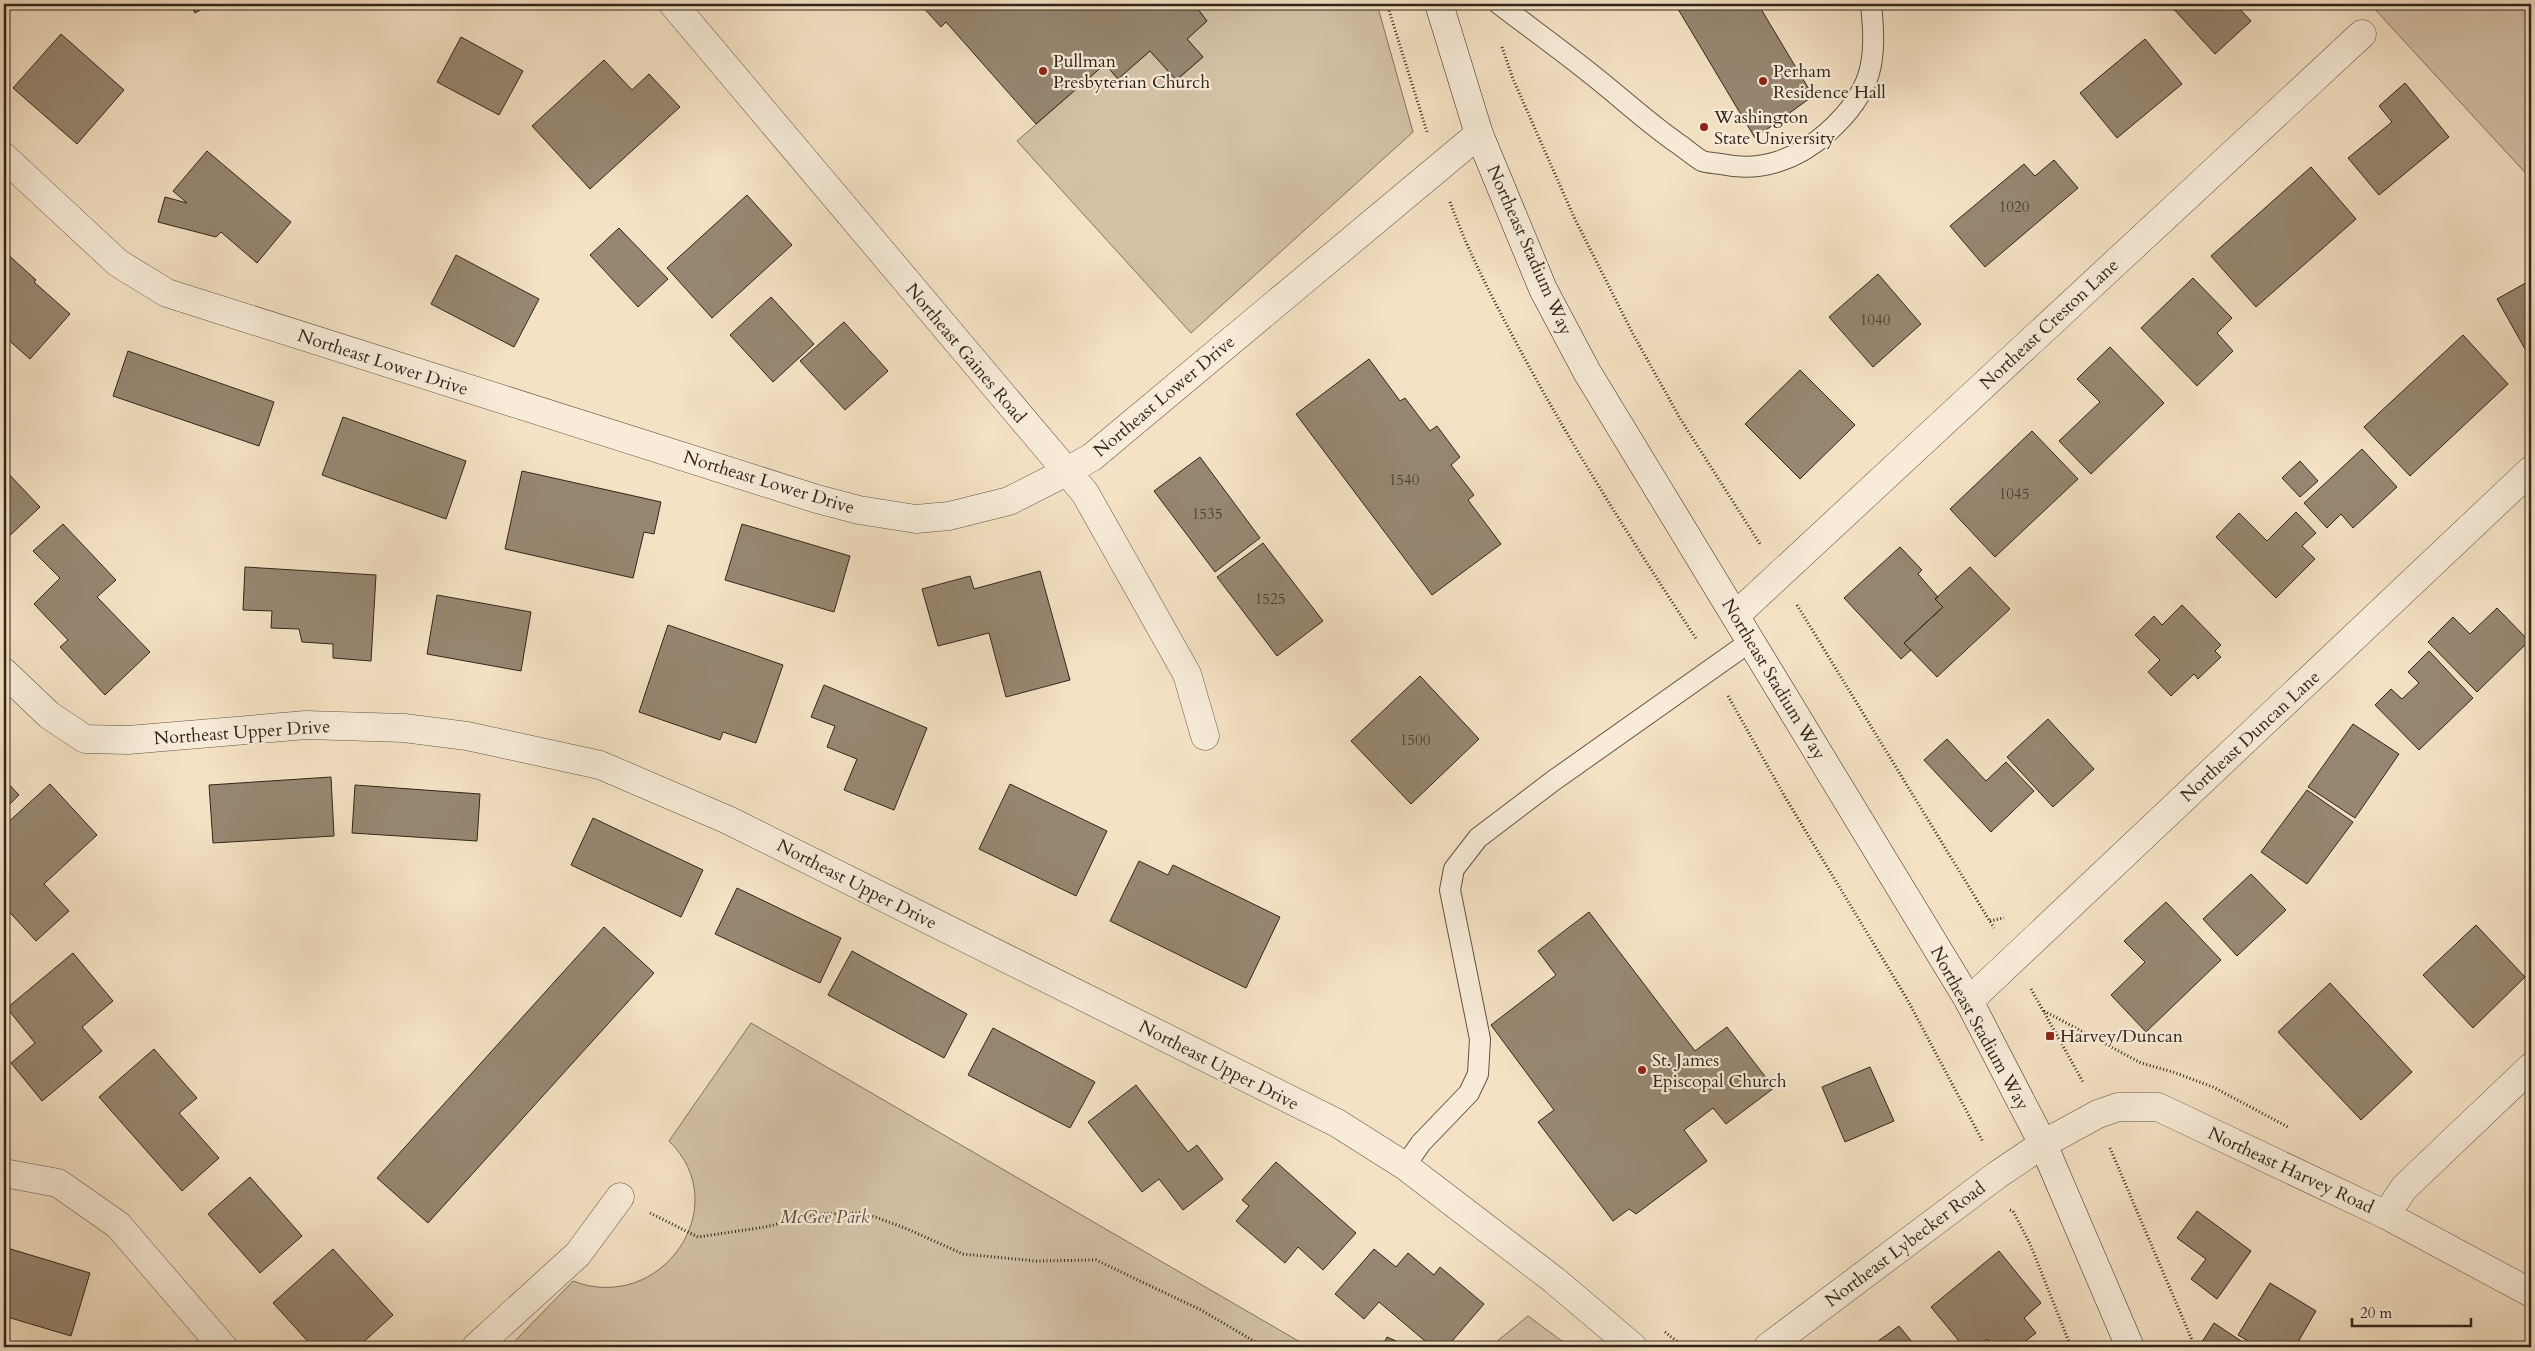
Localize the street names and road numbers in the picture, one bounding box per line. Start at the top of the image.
street label: Northeast Stadium Way [1481,161,1579,340]
street label: Northeast Creston Lane [1974,253,2124,396]
street label: Northeast Gaines Road [900,278,1032,429]
street label: Northeast Lower Drive [294,323,471,402]
street label: Northeast Lower Drive [1088,330,1240,463]
street label: Northeast Lower Drive [680,445,858,520]
street label: Northeast Stadium Way [1715,594,1832,765]
street label: Northeast Duncan Lane [2175,665,2326,808]
street label: Northeast Upper Drive [153,714,331,751]
street label: Northeast Upper Drive [772,833,941,936]
street label: Northeast Stadium Way [1924,942,2035,1115]
street label: Northeast Upper Drive [1134,1014,1303,1117]
street label: Northeast Harvey Road [2204,1121,2378,1220]
street label: Northeast Lybecker Road [1820,1176,1991,1313]

